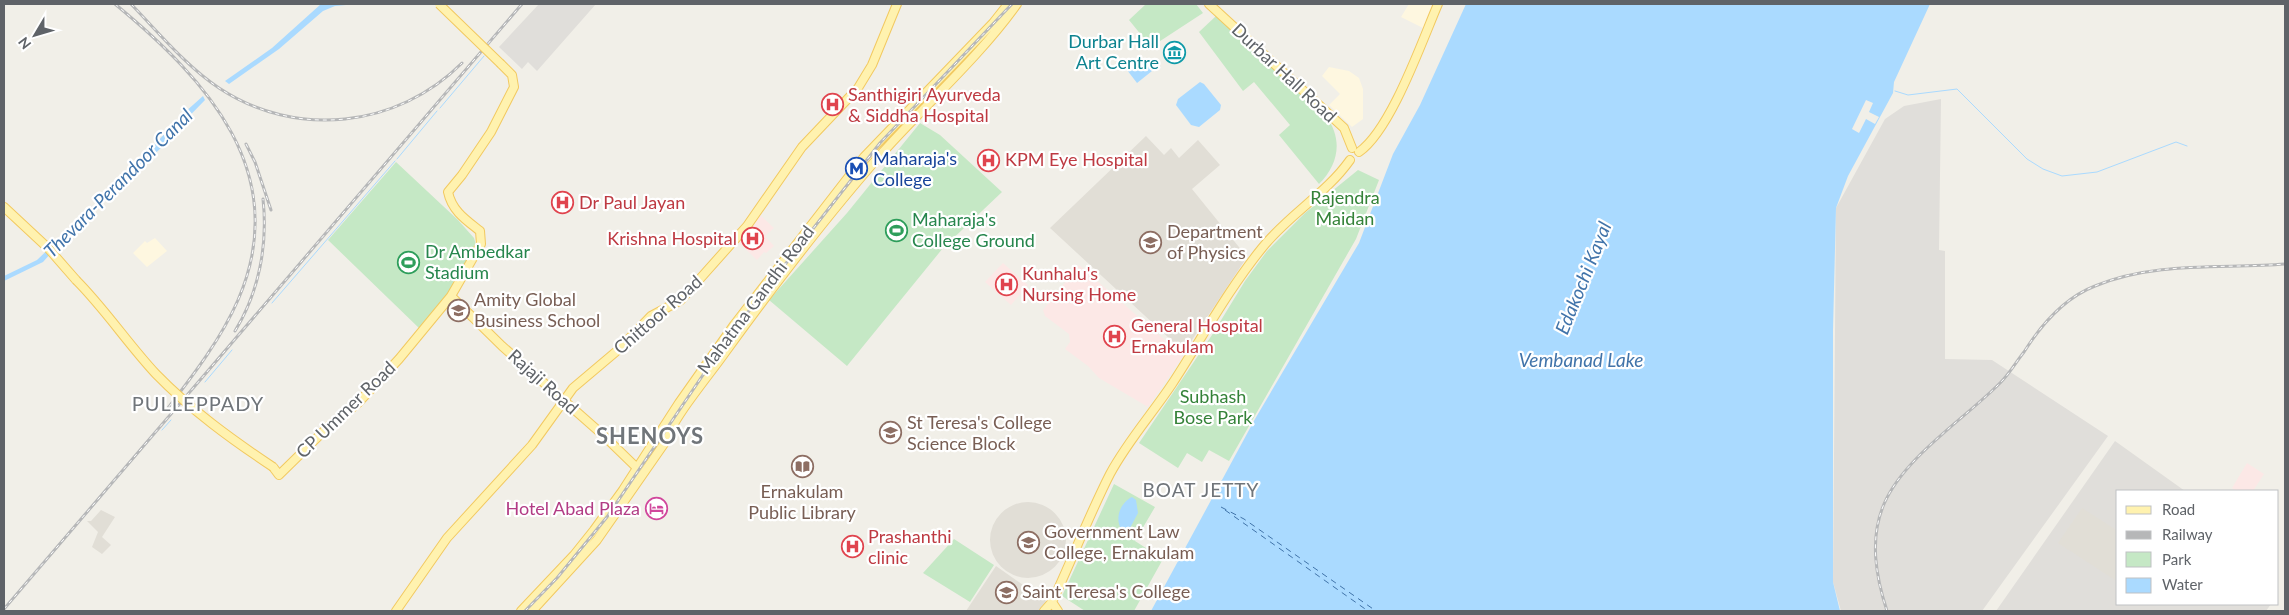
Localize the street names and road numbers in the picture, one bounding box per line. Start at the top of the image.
street label: Durbar Hall Road [1228,18,1342,126]
street label: Mahatma Gandhi Road [692,221,818,378]
street label: Chittoor Road [609,270,706,359]
street label: Rajaji Road [504,344,583,418]
street label: CP Ummer Road [291,356,400,462]

